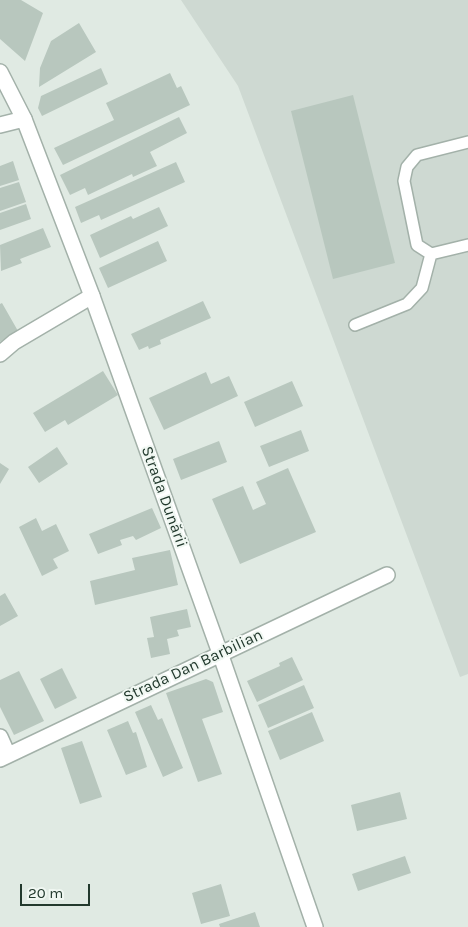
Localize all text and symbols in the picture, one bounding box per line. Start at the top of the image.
street label: Strada Dunării [137,444,191,550]
street label: Strada Dan Barbilian [120,625,266,707]
scale bar [22,874,92,906]
text: 20 m [28,884,63,902]

